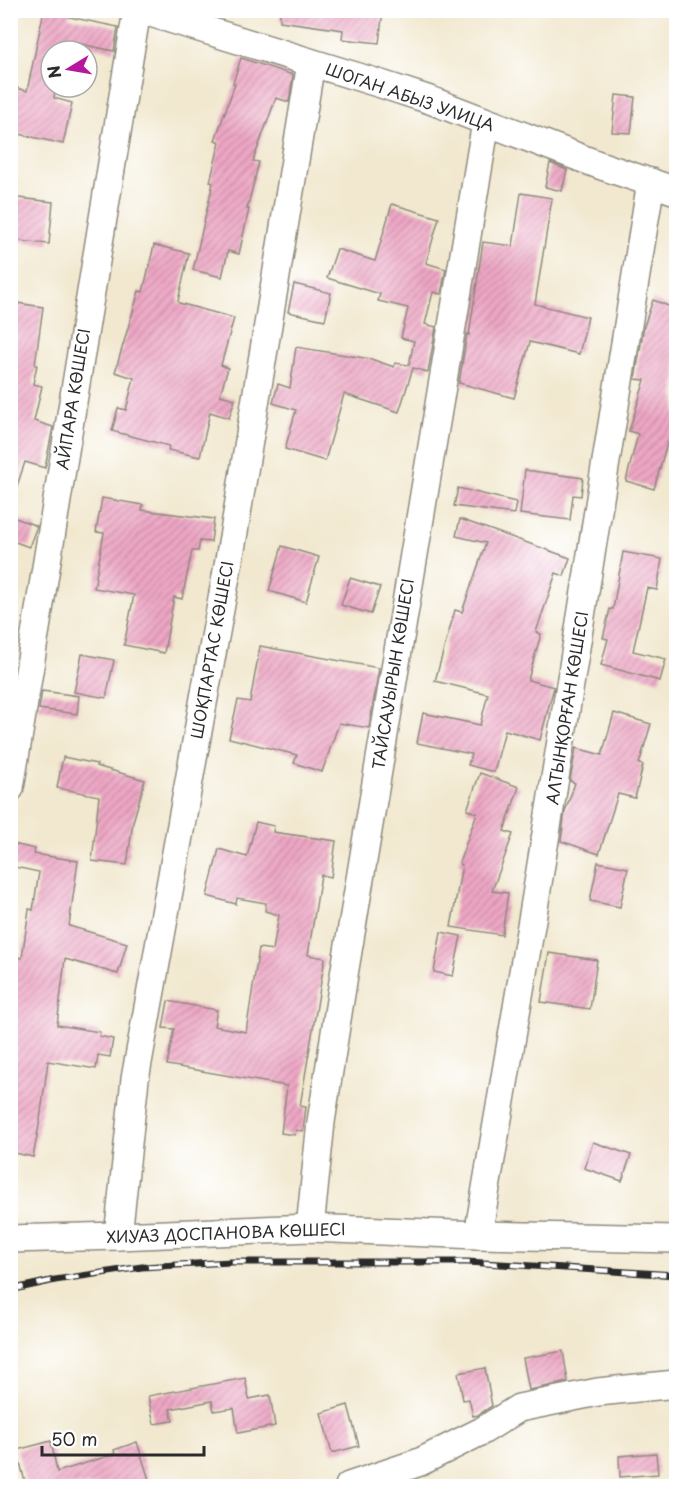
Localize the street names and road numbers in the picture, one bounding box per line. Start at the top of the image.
street label: ШОГАН АБЫЗ УЛИЦА [323,56,498,136]
street label: АЙПАРА КӨШЕСІ [49,327,95,471]
street label: ШОҚПАРТАС КӨШЕСІ [184,559,238,741]
street label: ТАЙСАУЫРЫН КӨШЕСІ [365,577,419,771]
street label: АЛТЫНҚОРҒАН КӨШЕСІ [539,609,593,806]
street label: ХИУАЗ ДОСПАНОВА КӨШЕСІ [106,1216,346,1248]

